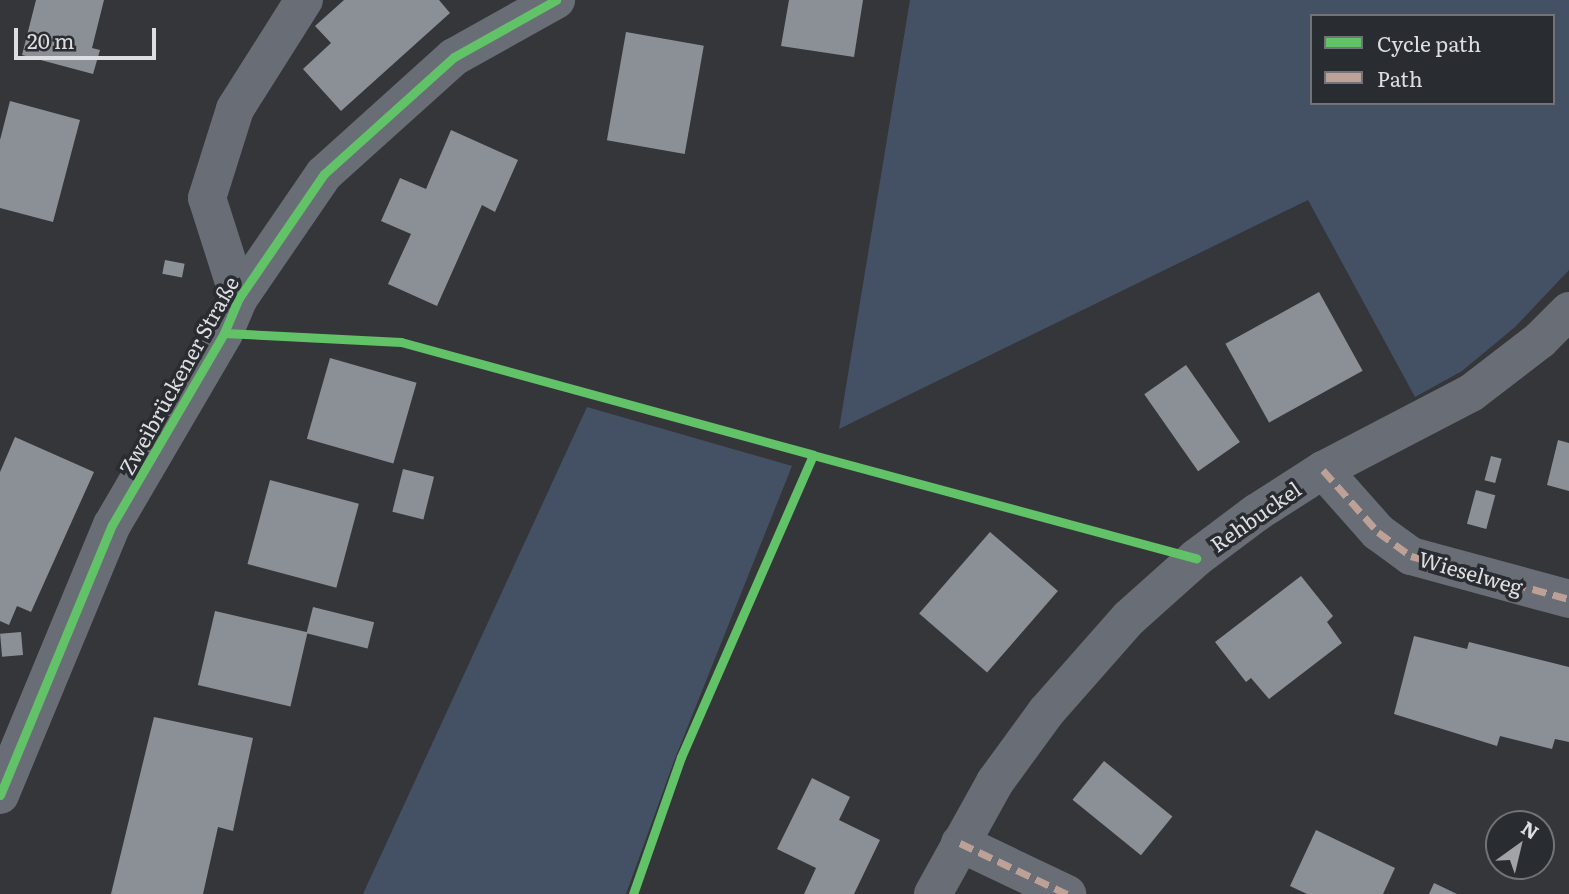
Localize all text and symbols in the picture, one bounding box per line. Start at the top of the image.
scale bar [18,14,159,58]
legend [1310,14,1555,105]
text: 20 m [27,24,74,55]
text: Cycle path [1377,27,1481,58]
text: Path [1377,62,1423,93]
street label: Zweibrückener Straße [113,271,243,479]
street label: Rehbuckel [1205,476,1305,556]
street label: Wieselweg [1416,545,1526,599]
north arrow [1485,810,1555,880]
text: N [1516,813,1545,845]

